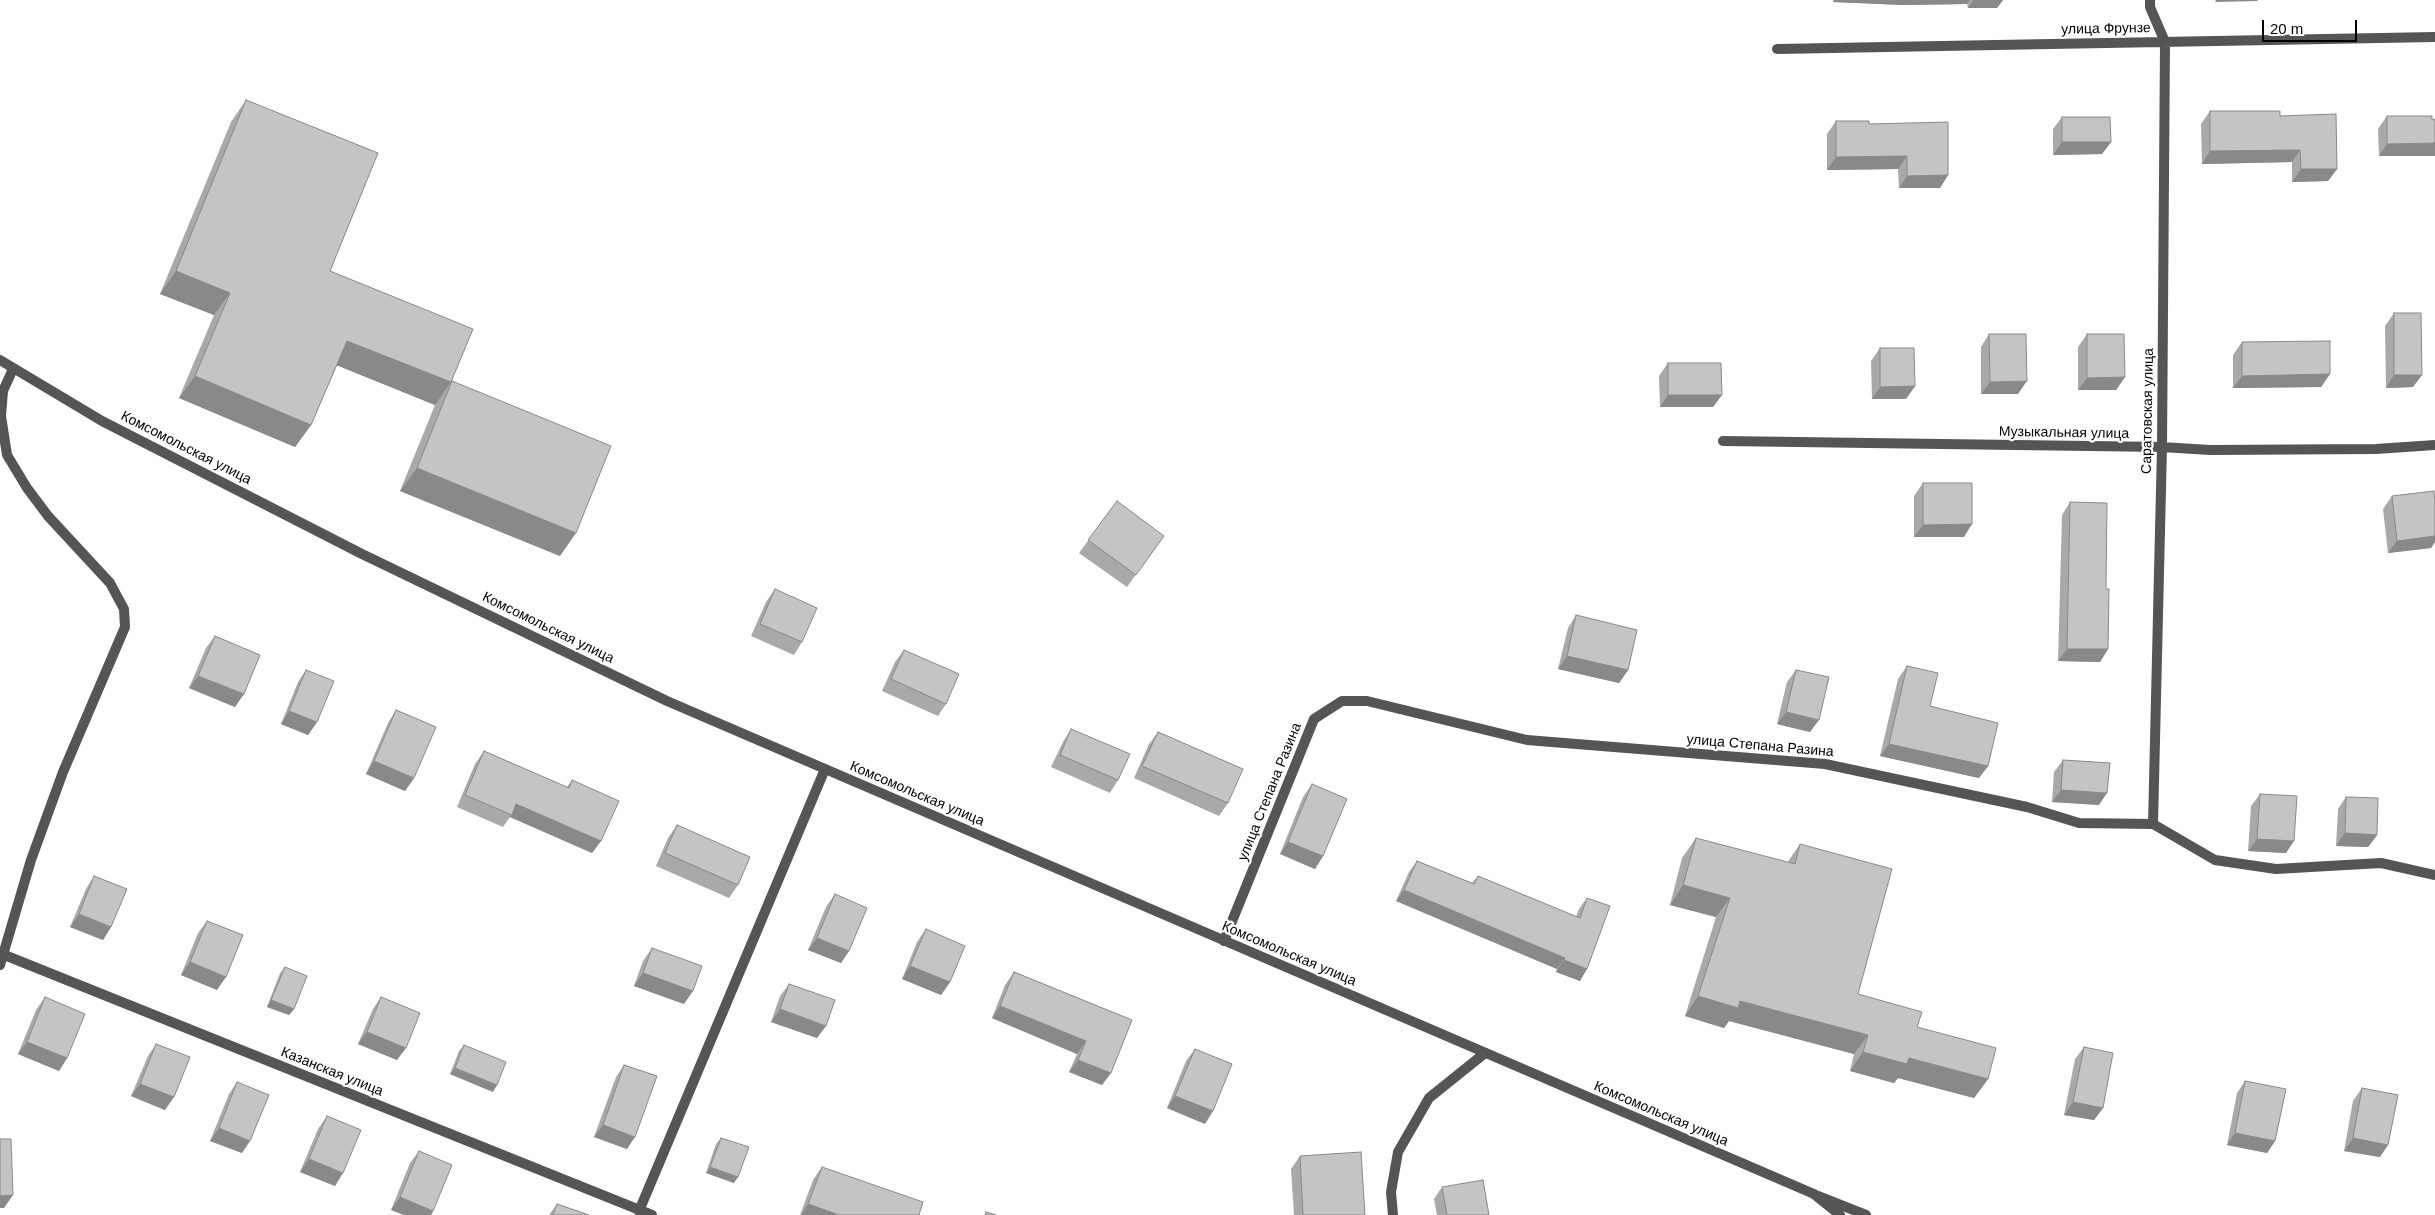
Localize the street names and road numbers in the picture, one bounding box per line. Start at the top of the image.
street label: улица Фрунзе [2061,20,2151,38]
street label: Саратовская улица [2139,348,2157,474]
street label: Комсомольская улица [118,408,254,488]
street label: Музыкальная улица [1999,423,2129,443]
street label: Комсомольская улица [479,589,617,667]
street label: улица Степана Разина [1235,720,1305,864]
street label: улица Степана Разина [1686,731,1834,761]
street label: Комсомольская улица [847,758,987,830]
street label: Комсомольская улица [1219,918,1359,990]
street label: Казанская улица [278,1044,386,1100]
street label: Комсомольская улица [1591,1078,1731,1150]

